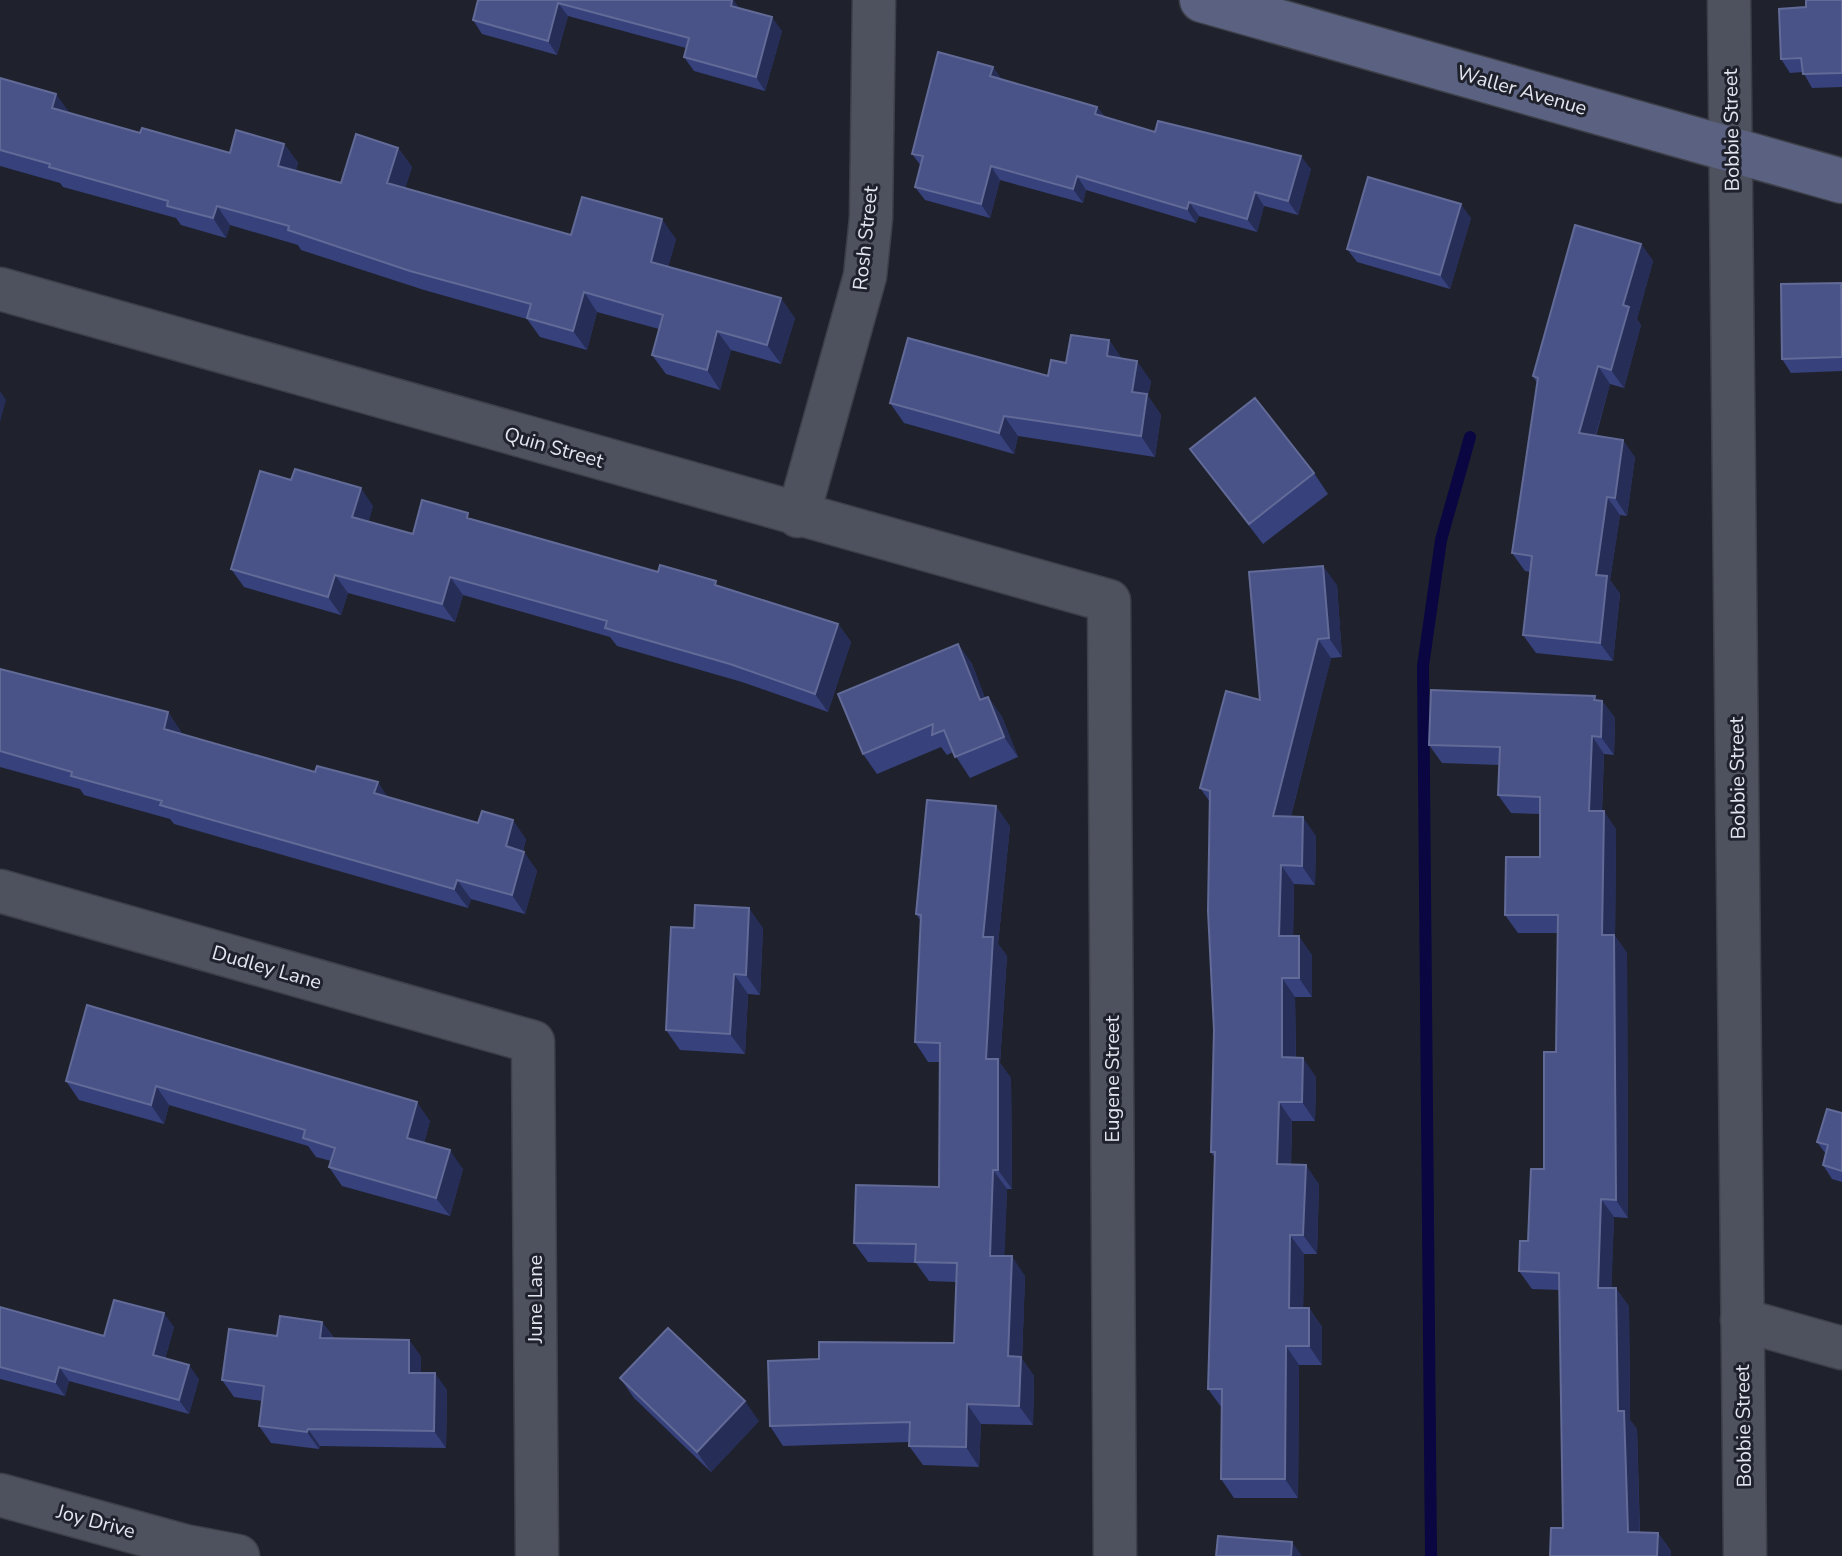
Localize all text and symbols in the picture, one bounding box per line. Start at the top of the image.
street label: Waller Avenue [1454,59,1590,122]
street label: Bobbie Street [1717,67,1746,192]
street label: Rosh Street [847,183,885,292]
street label: Quin Street [501,420,608,475]
street label: Bobbie Street [1723,715,1752,840]
street label: Dudley Lane [209,939,325,996]
street label: Eugene Street [1099,1015,1126,1142]
street label: June Lane [522,1255,549,1344]
street label: Bobbie Street [1729,1363,1758,1488]
street label: Joy Drive [53,1498,138,1545]

